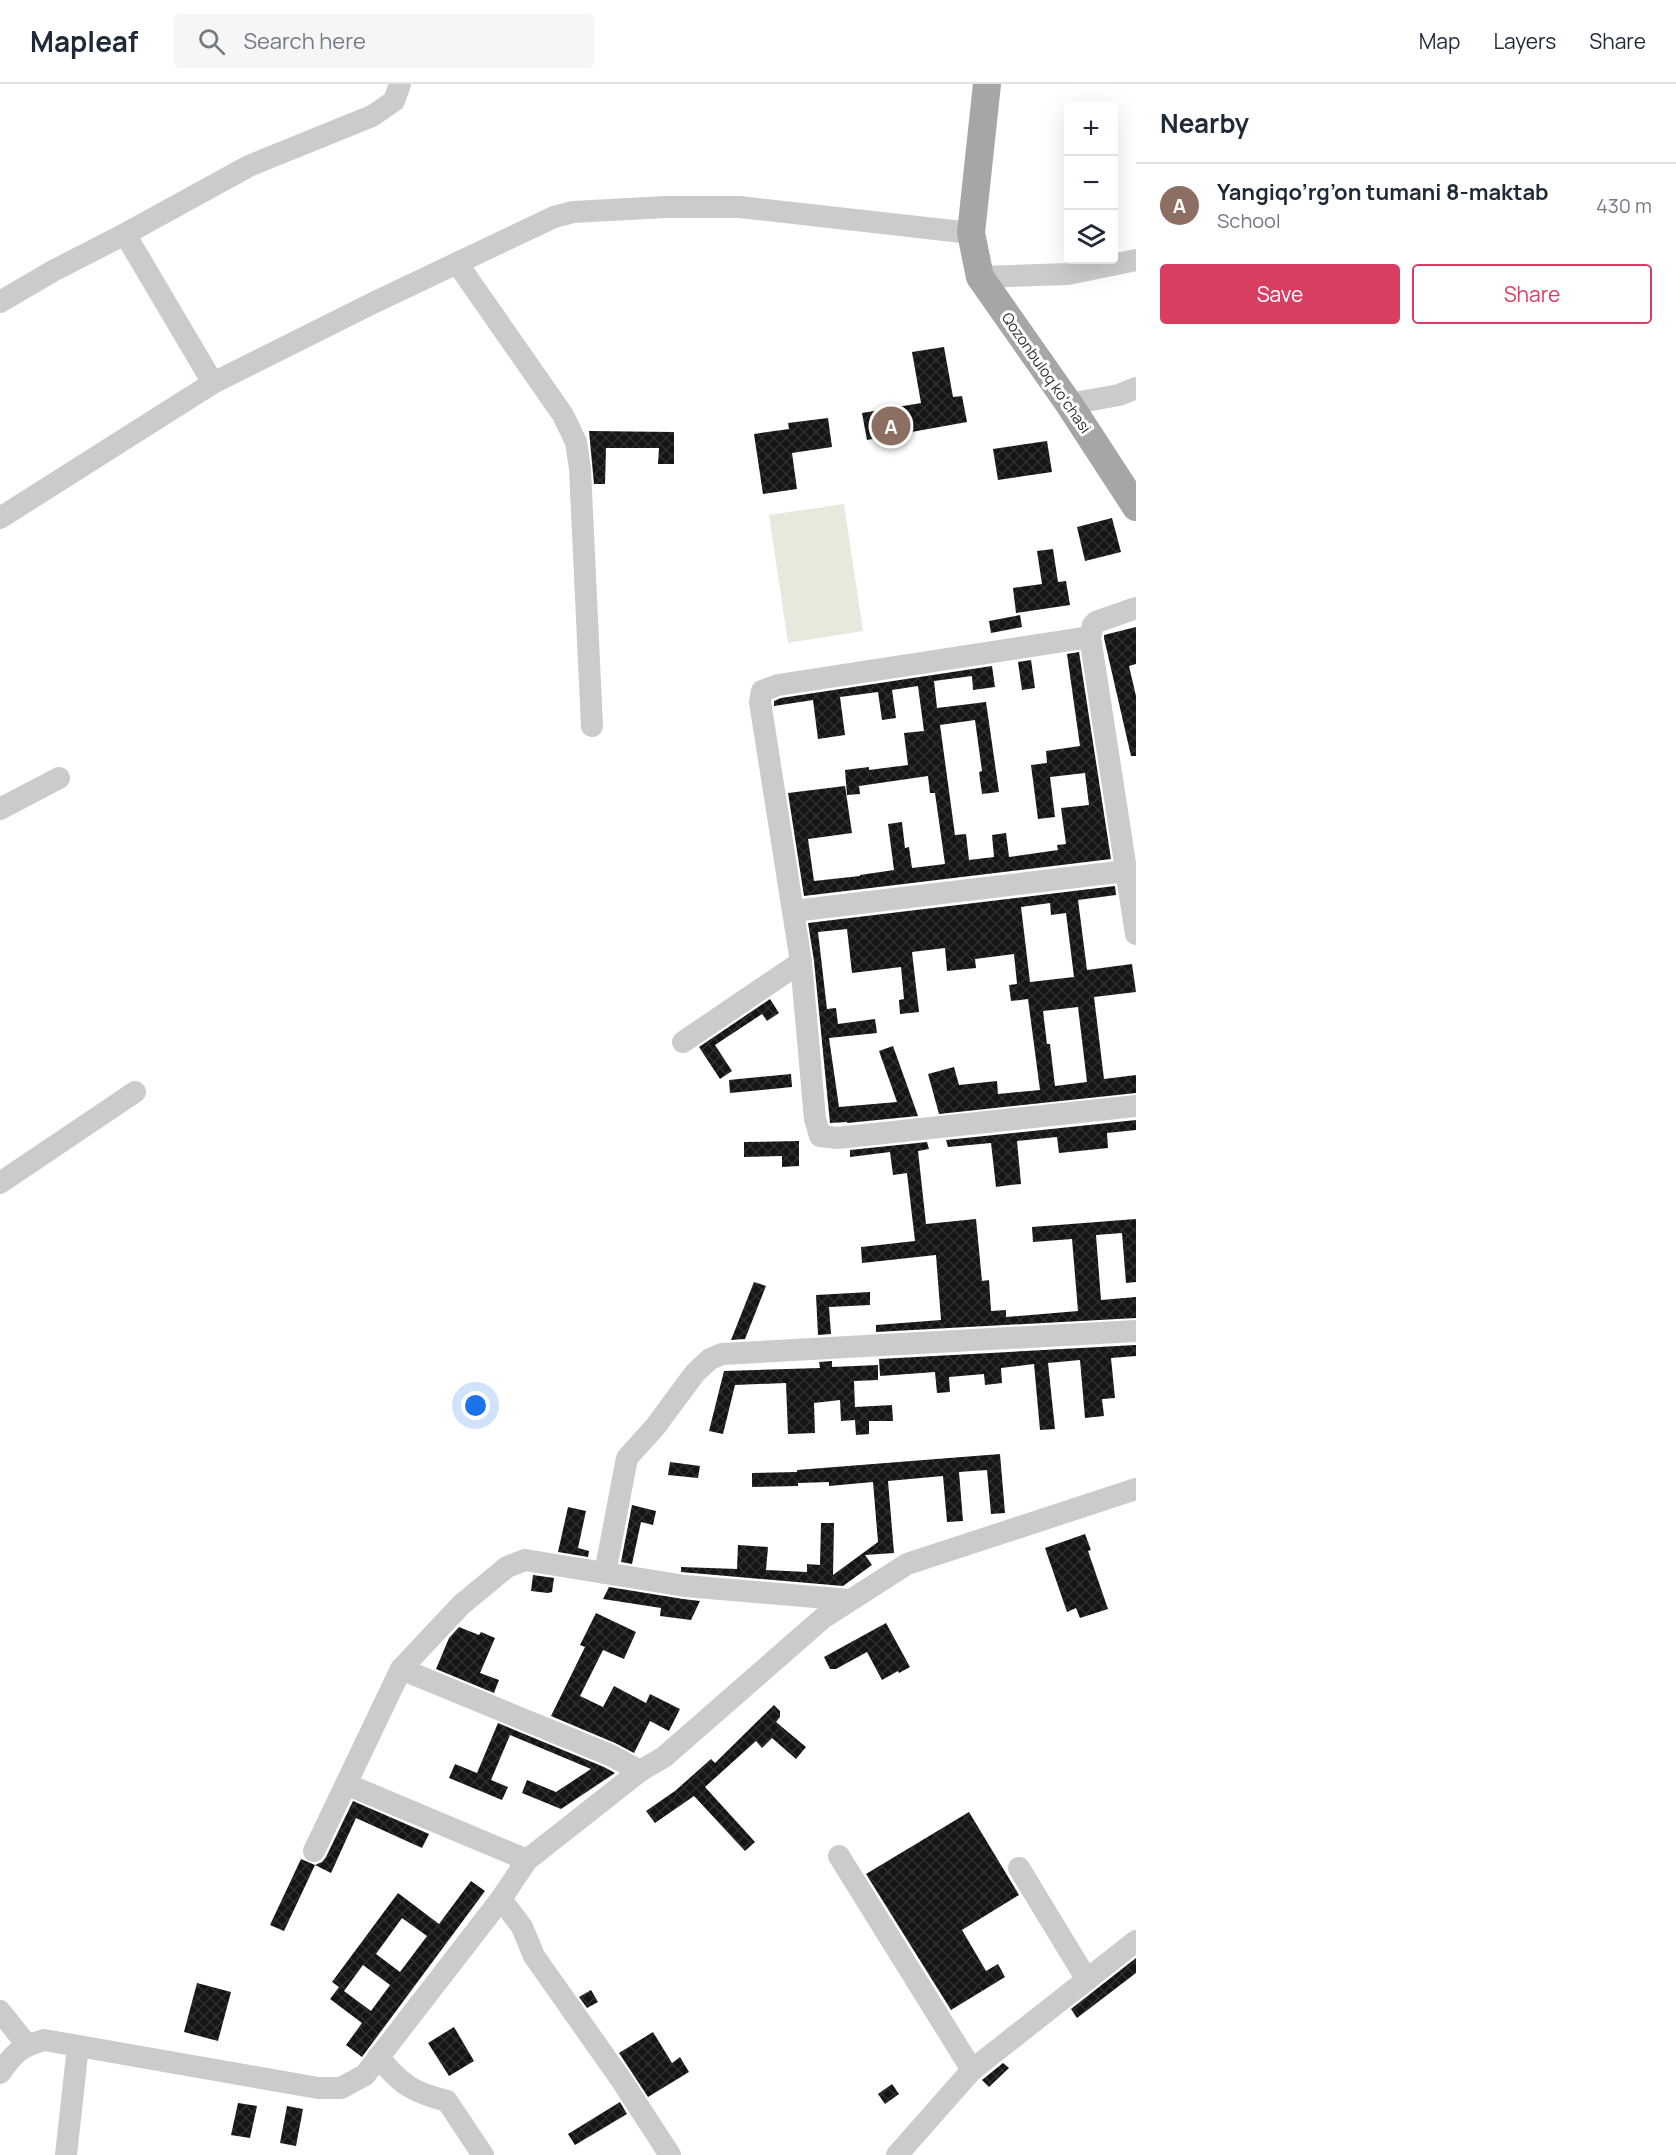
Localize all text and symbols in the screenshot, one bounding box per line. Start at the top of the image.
search box [174,14,594,68]
text: Mapleaf [30,22,138,60]
icon: search [195,25,228,58]
text: Search here [243,26,366,56]
text: Map [1419,27,1460,55]
text: Layers [1493,27,1556,55]
text: Share [1589,27,1646,55]
map controls [1064,102,1118,264]
button: + [1064,102,1118,156]
text: Nearby [1160,105,1249,141]
button: − [1064,156,1118,210]
text: Yangiqo’rg’on tumani 8-maktab [1217,177,1549,207]
text: A [1173,192,1186,219]
text: 430 m [1596,192,1652,219]
text: School [1217,207,1281,234]
button: layers [1064,210,1118,264]
button: Save [1160,264,1400,324]
button: Share [1412,264,1652,324]
street label: Qozonbuloq koʻchasi [997,308,1096,437]
pin: A [872,404,910,448]
your location [461,1391,490,1420]

